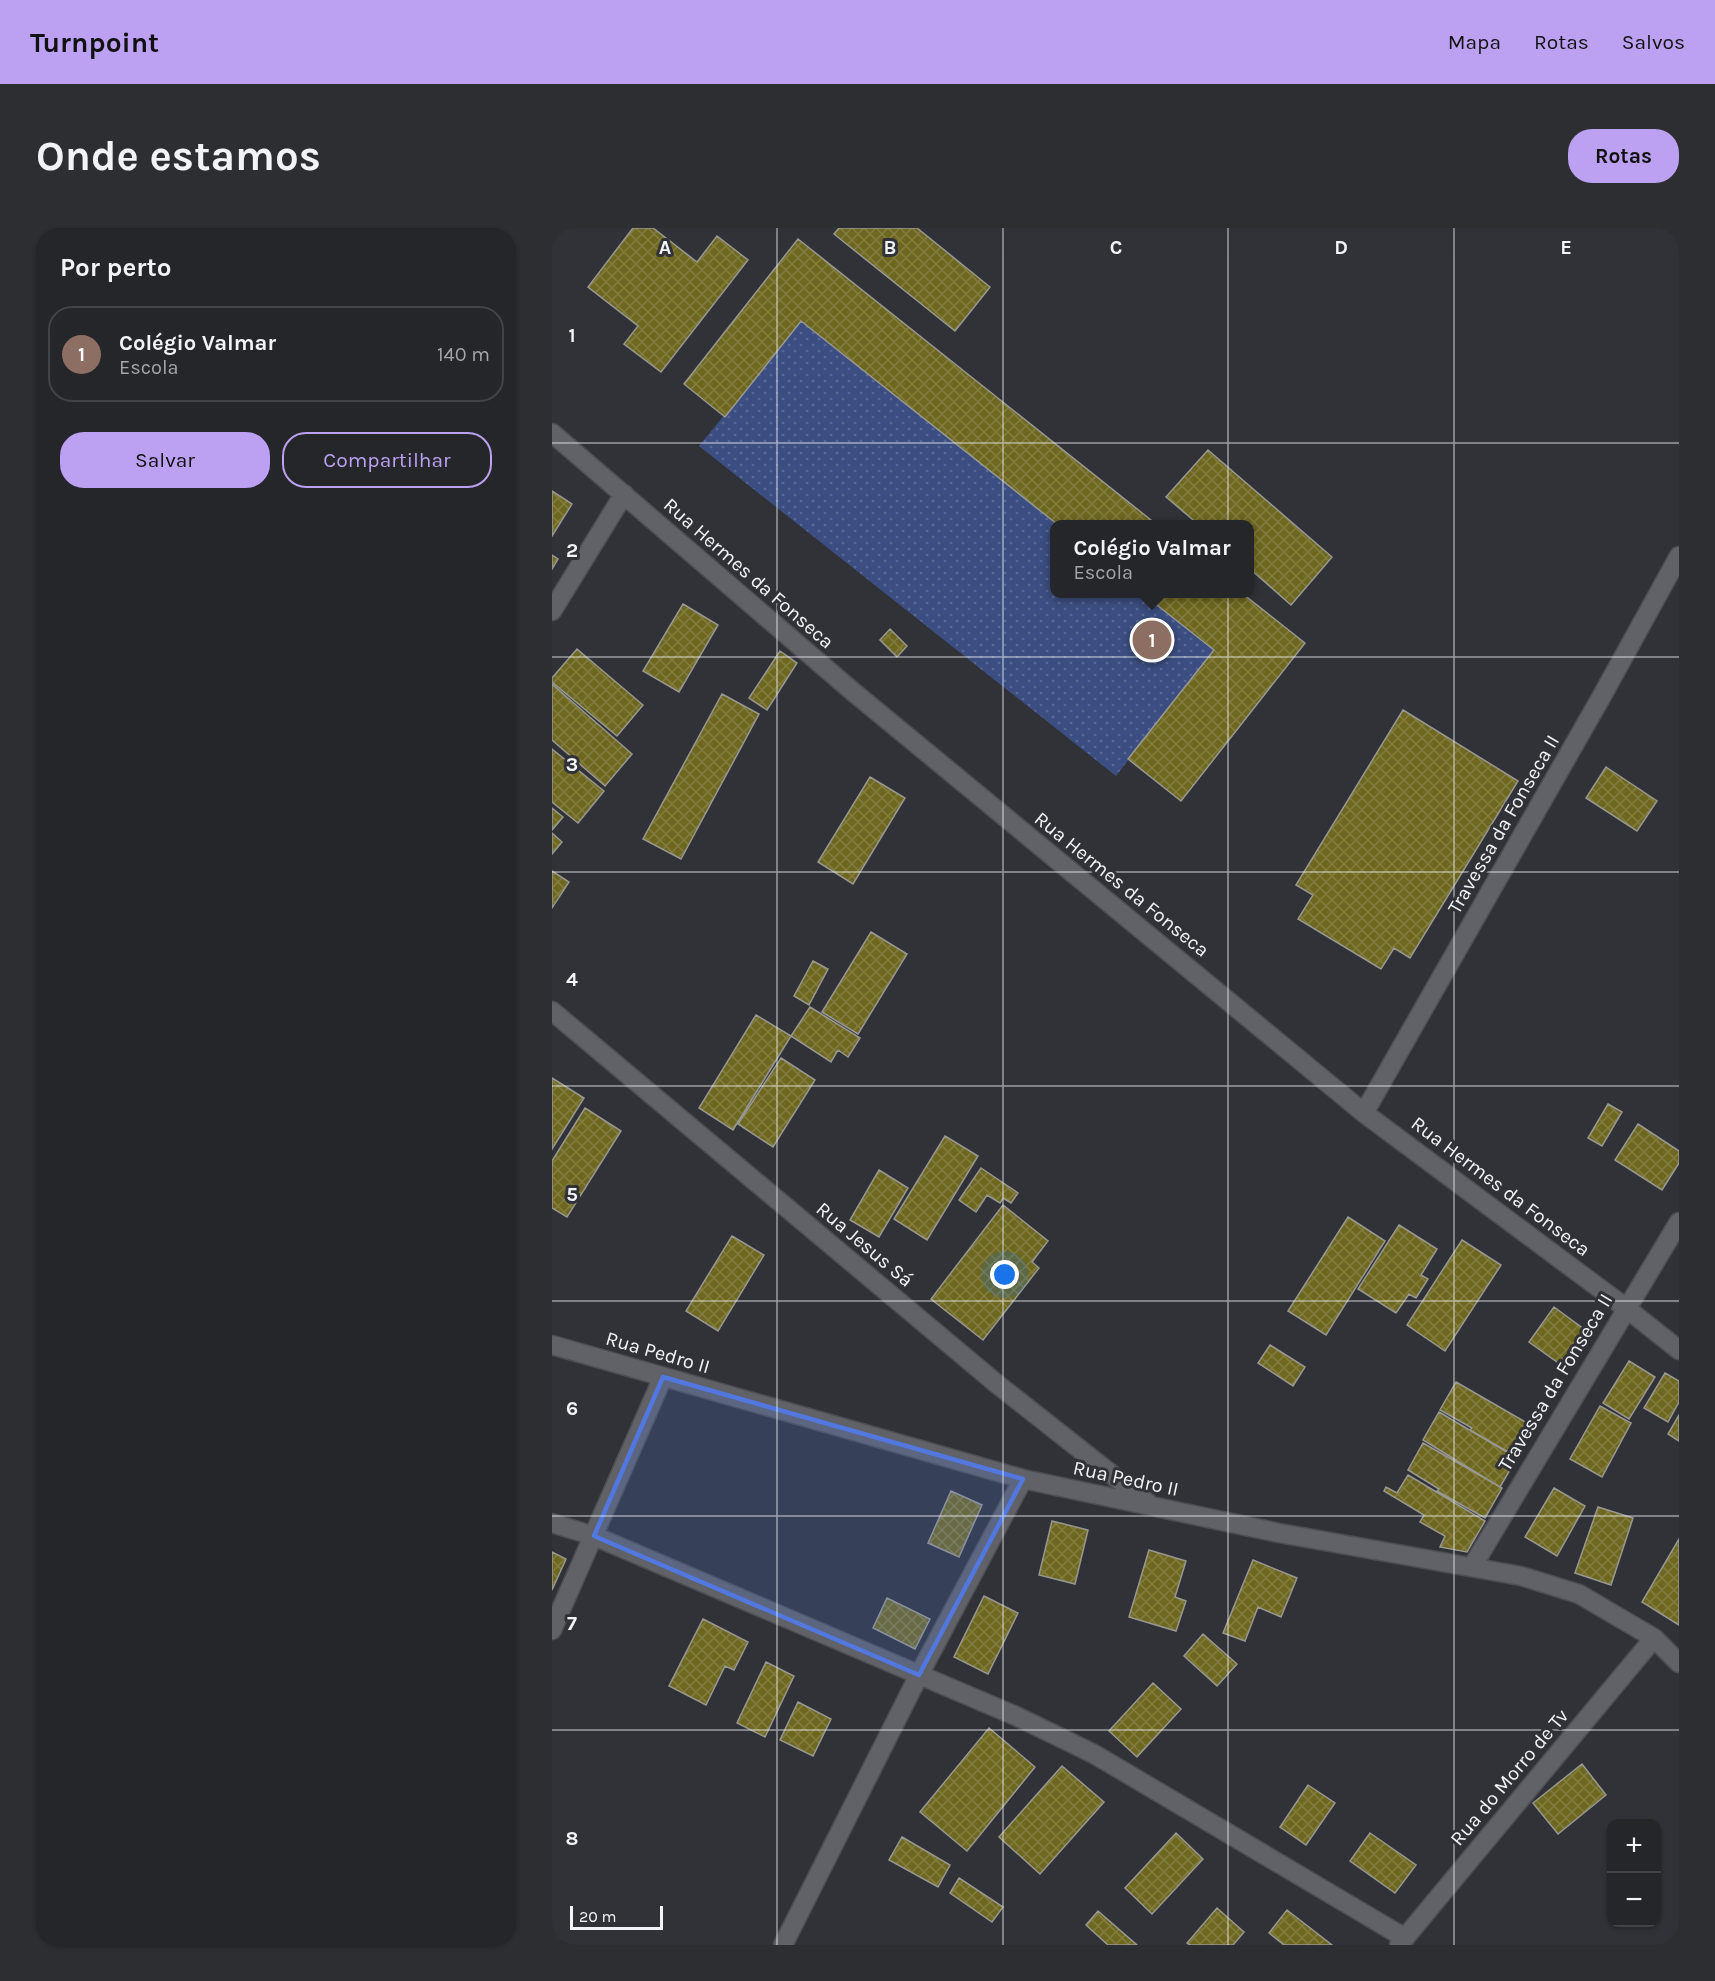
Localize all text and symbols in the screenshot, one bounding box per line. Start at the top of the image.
text: Turnpoint [30,26,159,59]
text: Mapa [1448,30,1501,54]
text: Rotas [1534,30,1589,54]
text: Salvos [1622,30,1685,54]
button: Rotas [1568,129,1679,183]
text: Onde estamos [36,131,321,181]
text: A [659,236,672,259]
text: B [884,236,896,259]
text: C [1110,236,1122,259]
text: D [1334,236,1348,259]
text: E [1560,236,1572,259]
text: Por perto [60,252,171,283]
text: 1 [568,324,576,347]
text: Colégio Valmar [119,330,276,356]
text: 1 [78,343,85,366]
text: 140 m [437,343,490,366]
text: Escola [119,356,179,379]
button: Salvar [60,432,270,488]
button: Compartilhar [282,432,492,488]
street label: Rua Hermes da Fonseca [659,493,838,654]
popup [1050,520,1254,598]
text: Colégio Valmar [1073,535,1231,561]
text: 2 [566,539,578,562]
text: Escola [1073,561,1133,584]
pin: 1 [1132,618,1172,662]
street label: Travessa da Fonseca II [1443,731,1564,918]
text: 3 [566,753,578,776]
street label: Rua Hermes da Fonseca [1030,807,1214,962]
text: 4 [566,968,578,991]
street label: Rua Hermes da Fonseca [1407,1112,1595,1261]
text: 5 [566,1183,578,1206]
street label: Rua Jesus Sá [812,1197,918,1292]
your location [990,1260,1019,1289]
street label: Travessa da Fonseca II [1493,1290,1617,1475]
street label: Rua Pedro II [603,1327,713,1378]
text: 6 [566,1397,578,1420]
street label: Rua Pedro II [1071,1456,1181,1501]
text: 7 [567,1612,577,1635]
street label: Rua do Morro de Tv [1446,1704,1573,1850]
map controls [1607,1819,1661,1927]
button: + [1607,1819,1661,1873]
text: 8 [566,1827,578,1850]
button: − [1607,1873,1661,1927]
scale bar [570,1903,663,1930]
text: 20 m [579,1907,617,1926]

